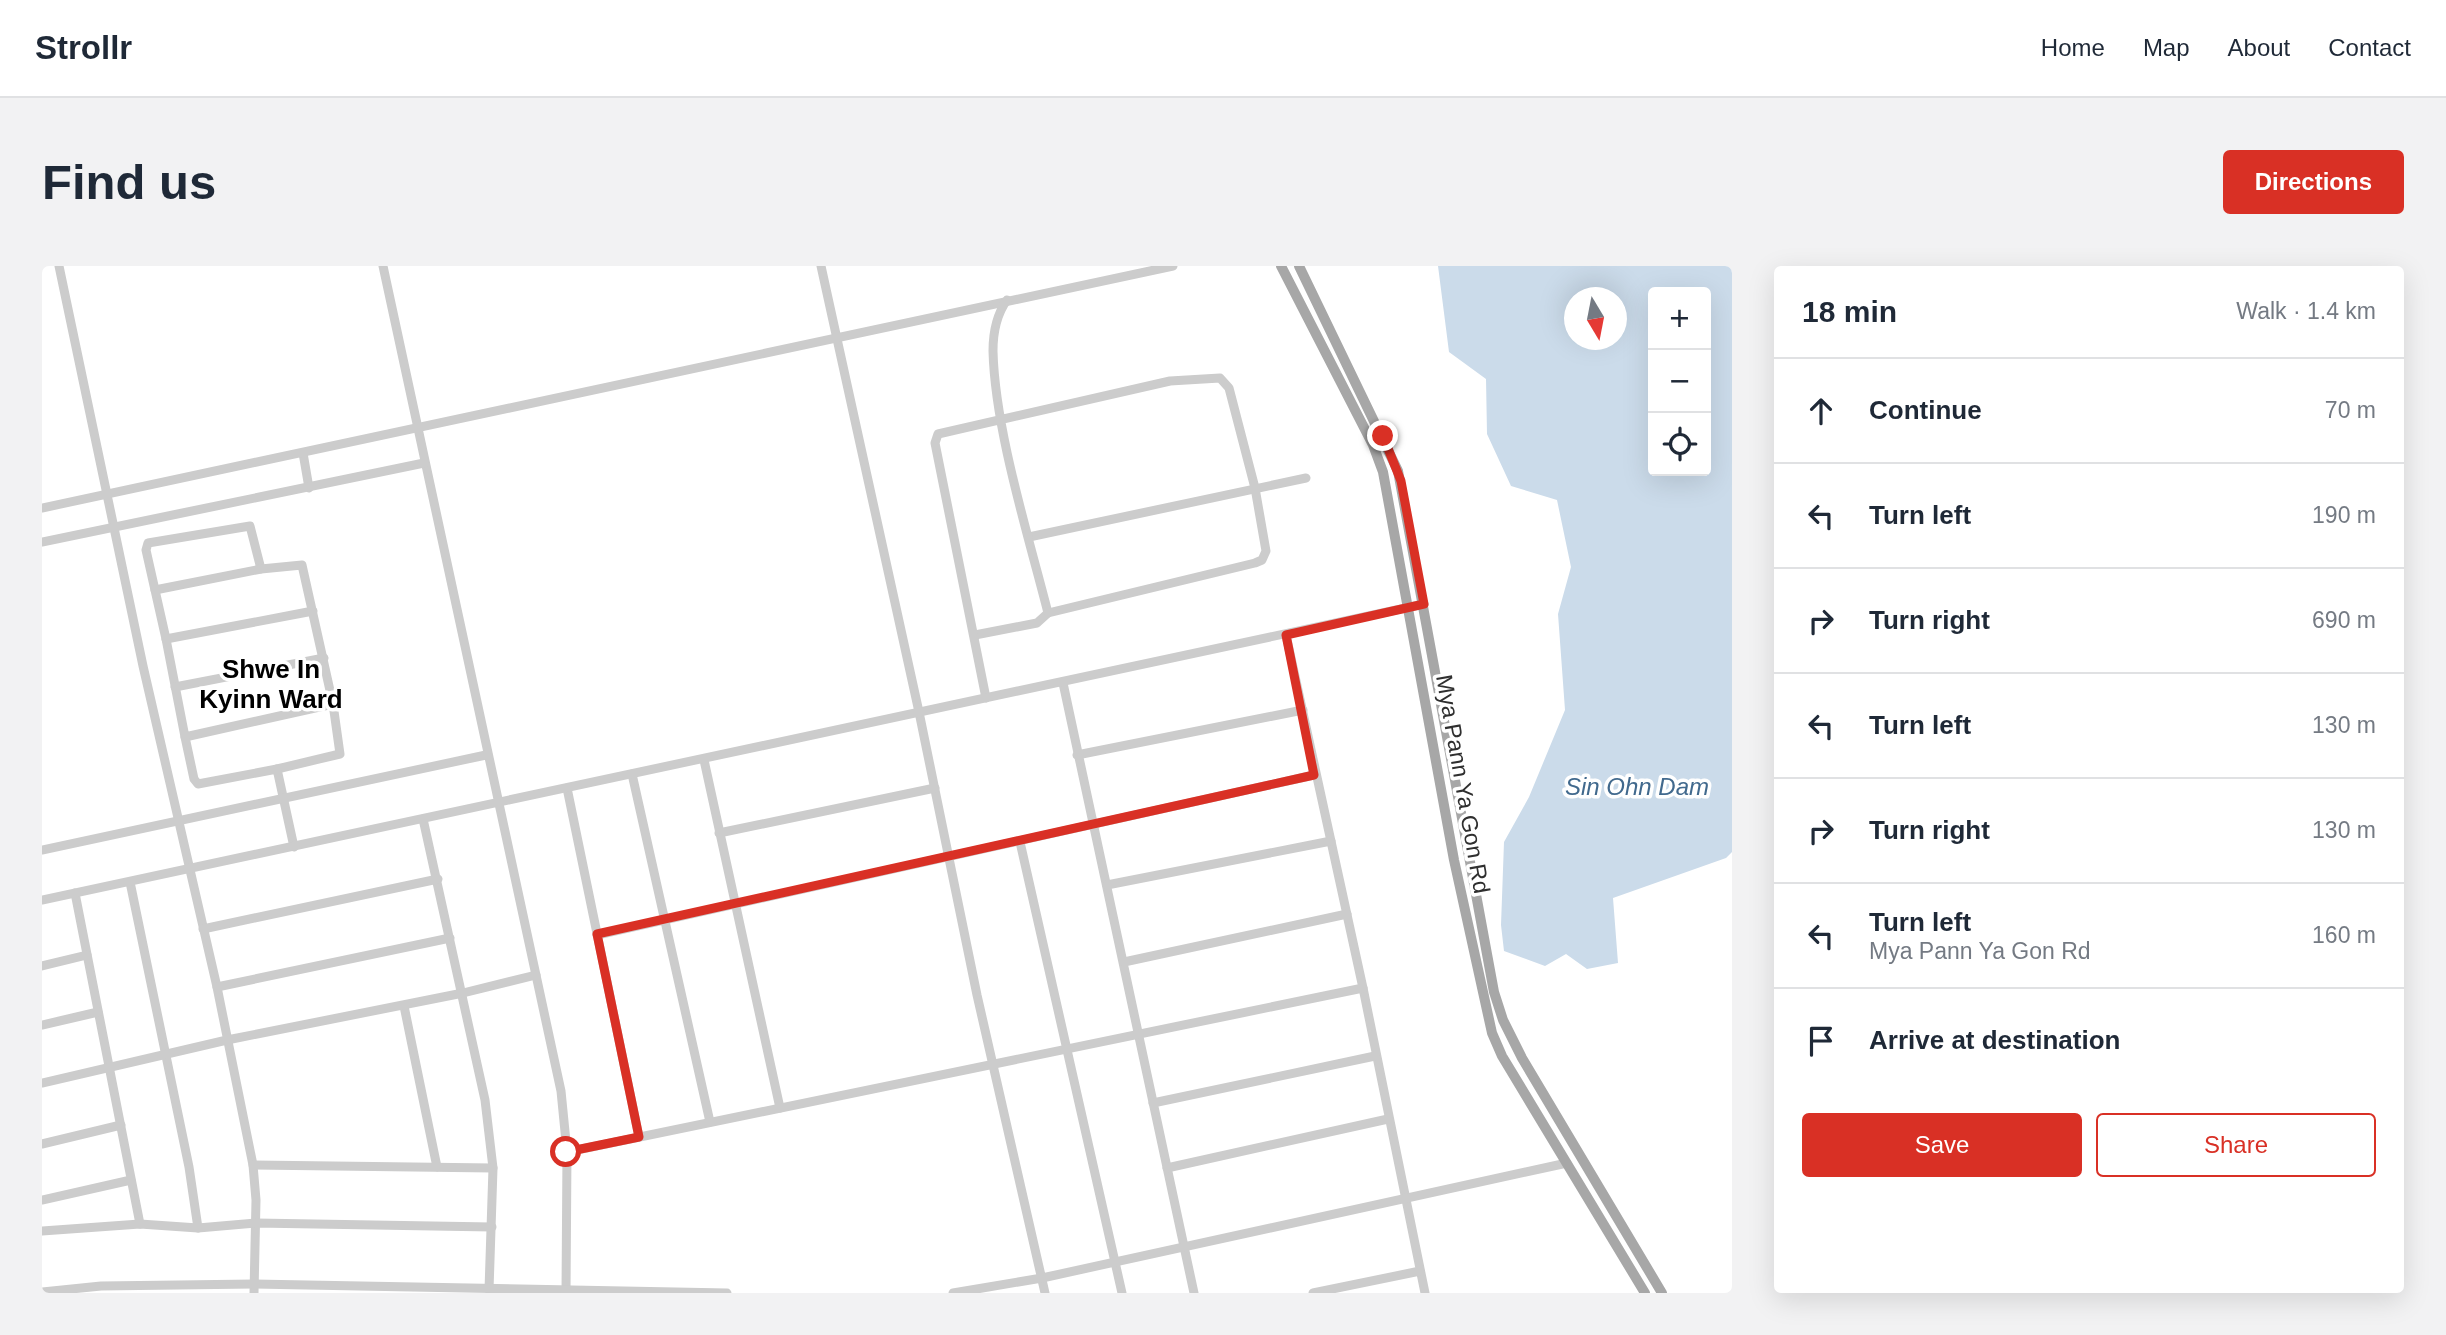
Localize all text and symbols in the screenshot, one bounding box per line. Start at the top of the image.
text: Strollr [35,29,132,66]
text: Home [2041,34,2105,61]
text: Map [2143,34,2190,61]
text: About [2228,34,2290,61]
text: Contact [2328,34,2411,61]
button: Directions [2223,150,2404,214]
text: Find us [42,155,216,209]
north arrow [1564,287,1627,350]
map controls [1648,287,1711,476]
button: + [1648,287,1711,350]
text: 18 min [1802,295,1897,328]
text: Walk · 1.4 km [2236,298,2376,324]
button: − [1648,350,1711,413]
icon: ahead [1802,392,1840,430]
text: Continue [1869,395,1982,425]
text: 70 m [2325,397,2376,423]
button: locate [1648,413,1711,476]
route end [1367,420,1398,451]
icon: left [1802,497,1840,535]
text: Turn left [1869,500,1971,530]
text: 190 m [2312,502,2376,528]
icon: right [1802,602,1840,640]
text: Turn right [1869,605,1990,635]
text: 690 m [2312,607,2376,633]
district label: Shwe In Kyinn Ward [199,654,343,714]
street label: Mya Pann Ya Gon Rd [1431,673,1495,895]
icon: left [1802,707,1840,745]
text: Turn left [1869,710,1971,740]
text: 130 m [2312,712,2376,738]
water label: Sin Ohn Dam [1565,773,1709,800]
icon: right [1802,812,1840,850]
text: Turn right [1869,815,1990,845]
text: 130 m [2312,817,2376,843]
text: Turn left [1869,907,1971,937]
icon: left [1802,917,1840,955]
text: 160 m [2312,922,2376,948]
text: Mya Pann Ya Gon Rd [1869,938,2091,964]
icon: arrive [1802,1022,1840,1060]
text: Arrive at destination [1869,1025,2120,1055]
button: Save [1802,1113,2082,1177]
button: Share [2096,1113,2376,1177]
route start [550,1136,581,1167]

